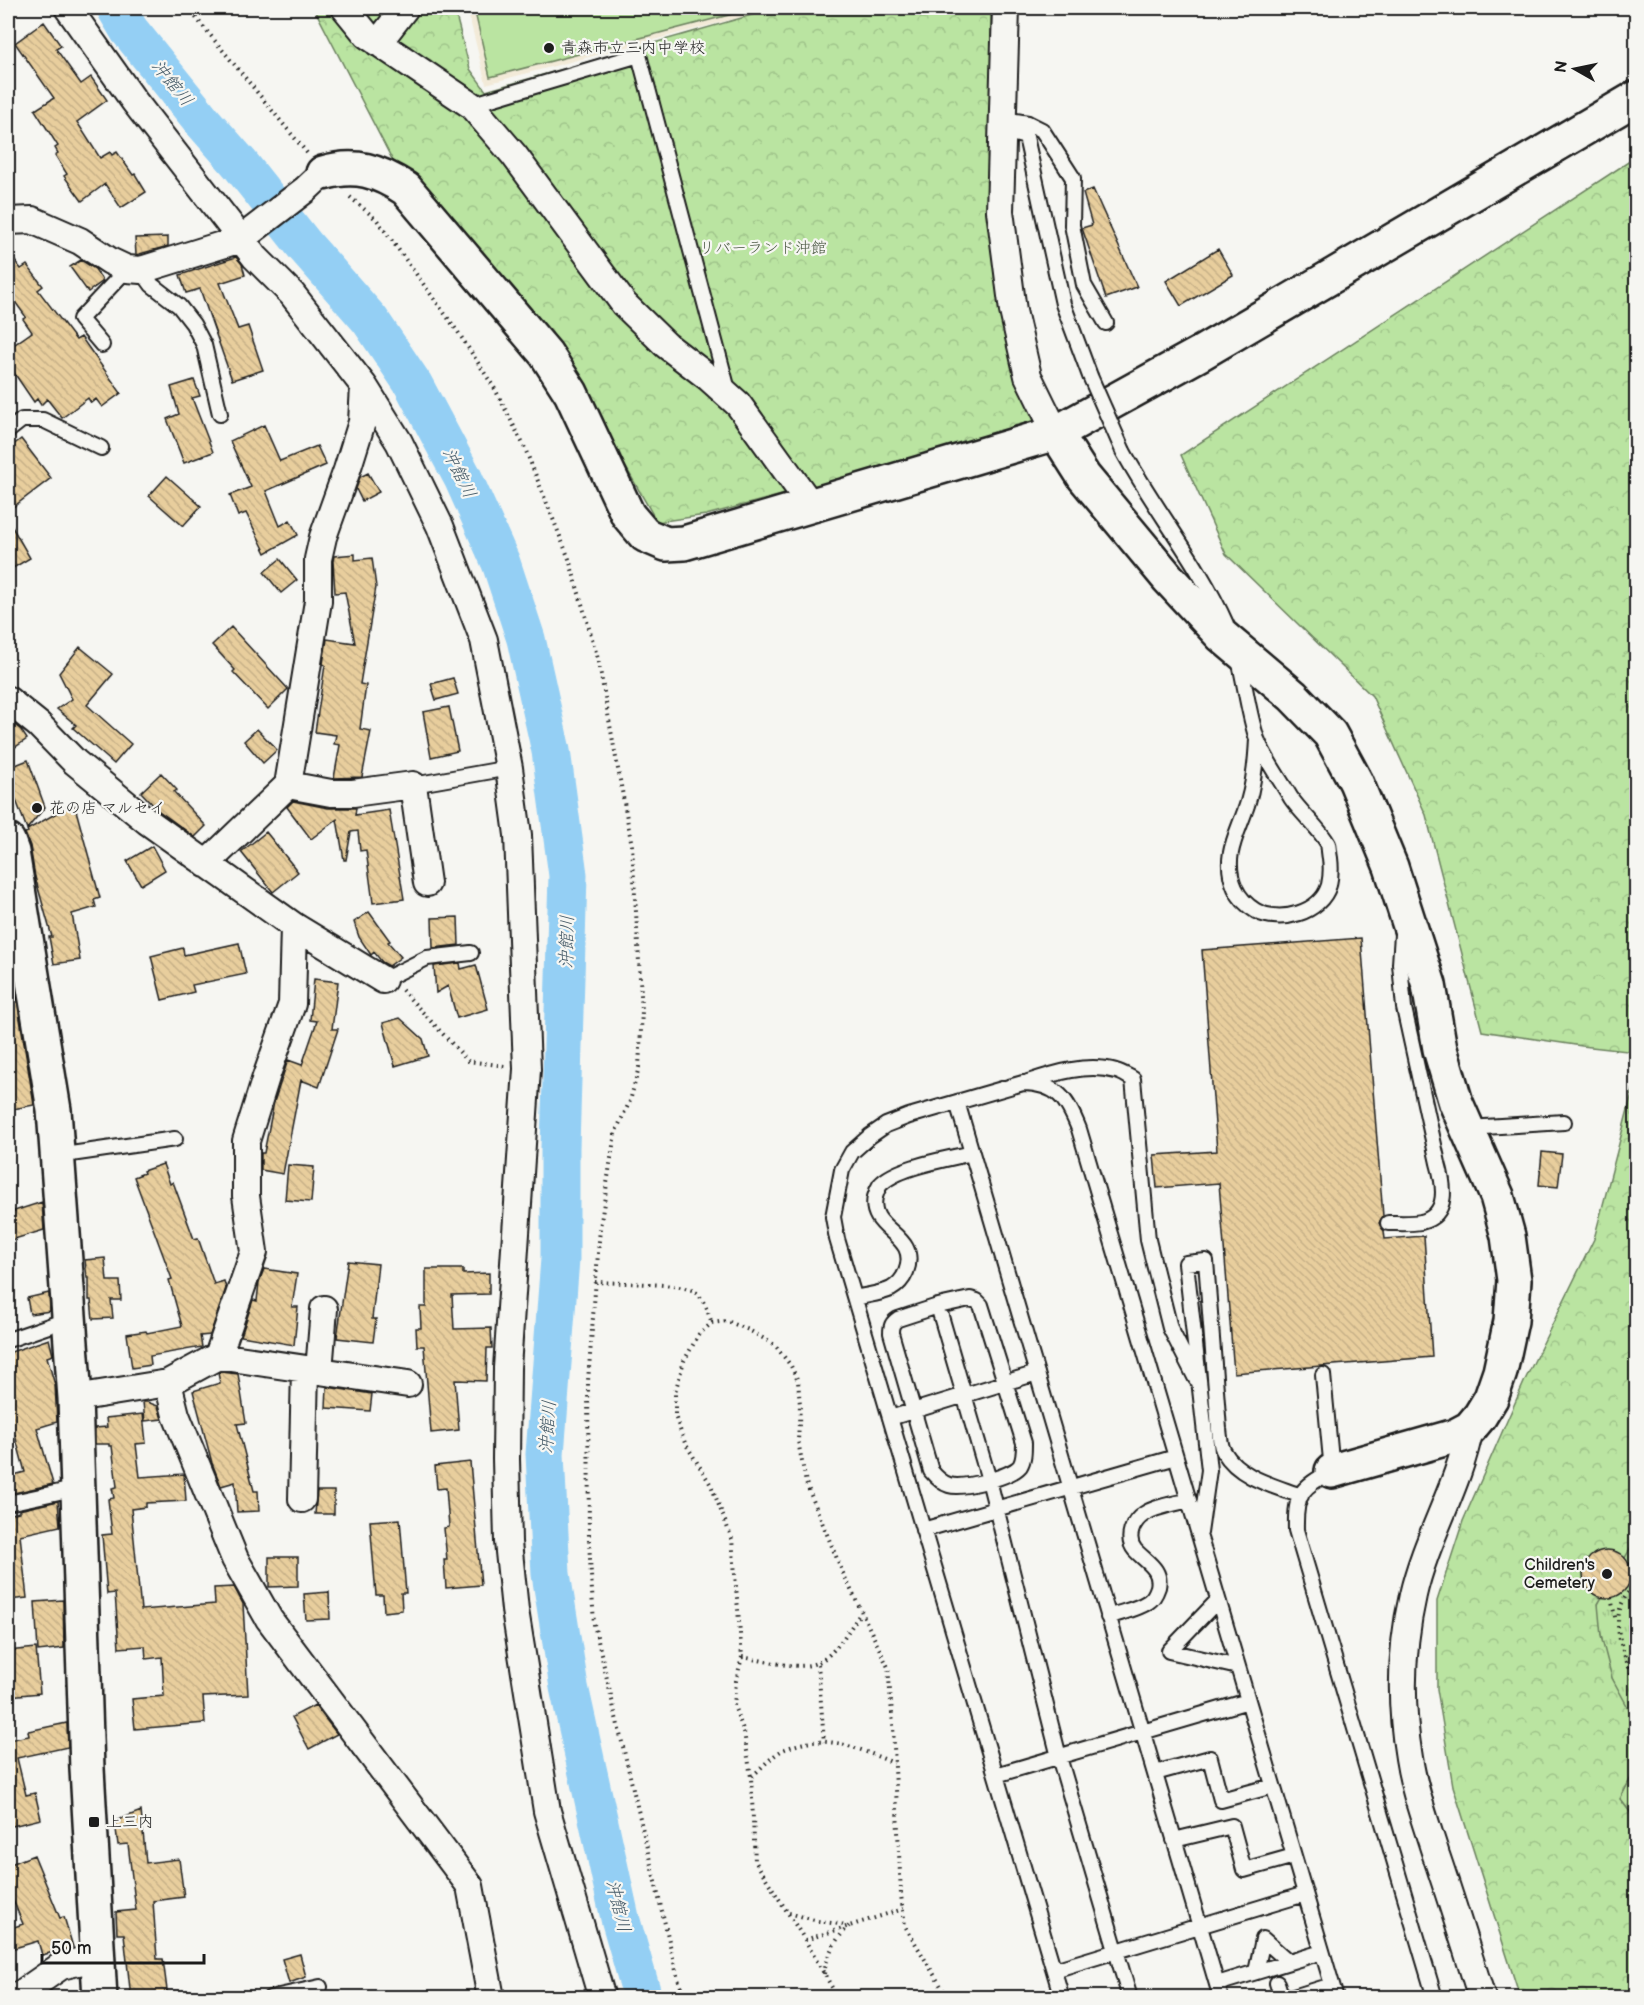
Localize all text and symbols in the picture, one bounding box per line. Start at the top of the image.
place label: 青森市立三内中学校 [561,39,705,58]
north arrow [1545,39,1605,99]
marker: 青森市立三内中学校 [542,41,556,55]
water label: 沖館川 [147,55,197,111]
text: N [1551,59,1572,74]
park label: リバーランド沖館 [699,239,827,258]
water label: 沖館川 [438,444,480,502]
place label: 花の店 マルセイ [49,799,165,818]
marker: 花の店 マルセイ [30,801,44,815]
water label: 沖館川 [556,915,578,969]
water label: 沖館川 [536,1399,560,1455]
place label: Children's Cemetery [1524,1556,1596,1593]
marker: Children's Cemetery [1600,1567,1614,1581]
place label: 上三内 [106,1813,154,1832]
marker: 上三内 [87,1815,101,1829]
water label: 沖館川 [601,1877,635,1935]
scale bar [42,1927,204,1965]
text: 50 m [51,1938,92,1959]

